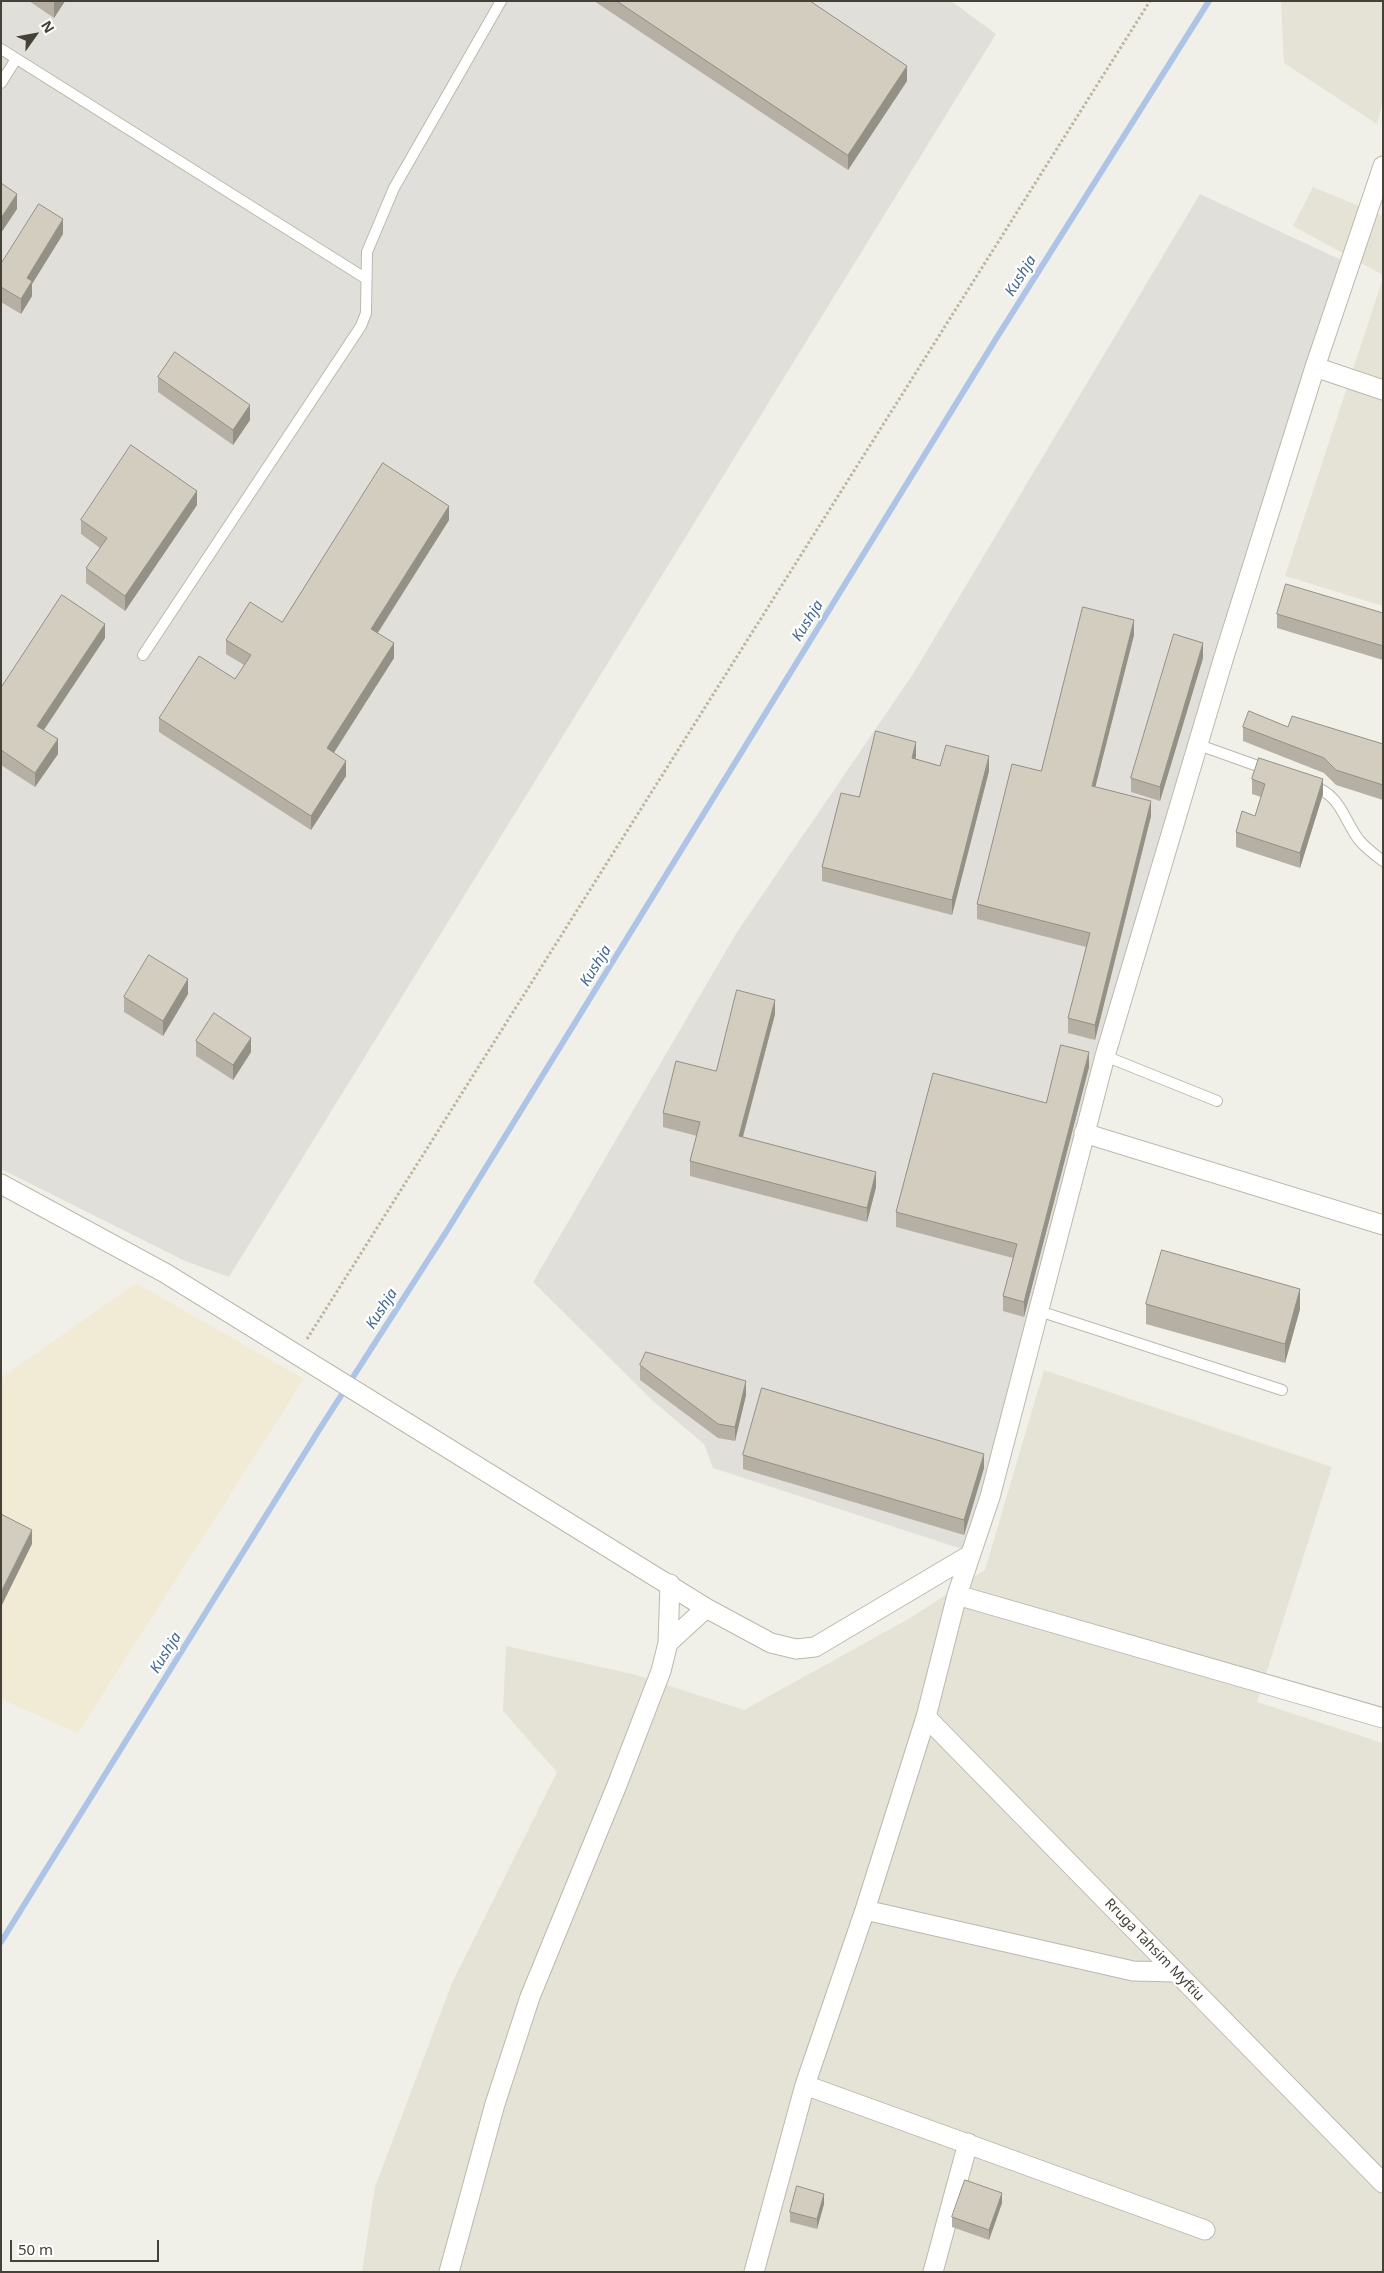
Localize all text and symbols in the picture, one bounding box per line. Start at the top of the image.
north arrow [10,10,60,60]
text: N [37,17,59,37]
water label: Kushja [1002,252,1040,300]
water label: Kushja [789,597,827,645]
water label: Kushja [577,942,615,990]
water label: Kushja [362,1285,402,1333]
water label: Kushja [147,1629,185,1677]
street label: Rruga Tahsim Myftiu [1101,1895,1207,2005]
scale bar [12,2230,161,2262]
text: 50 m [18,2239,53,2259]

